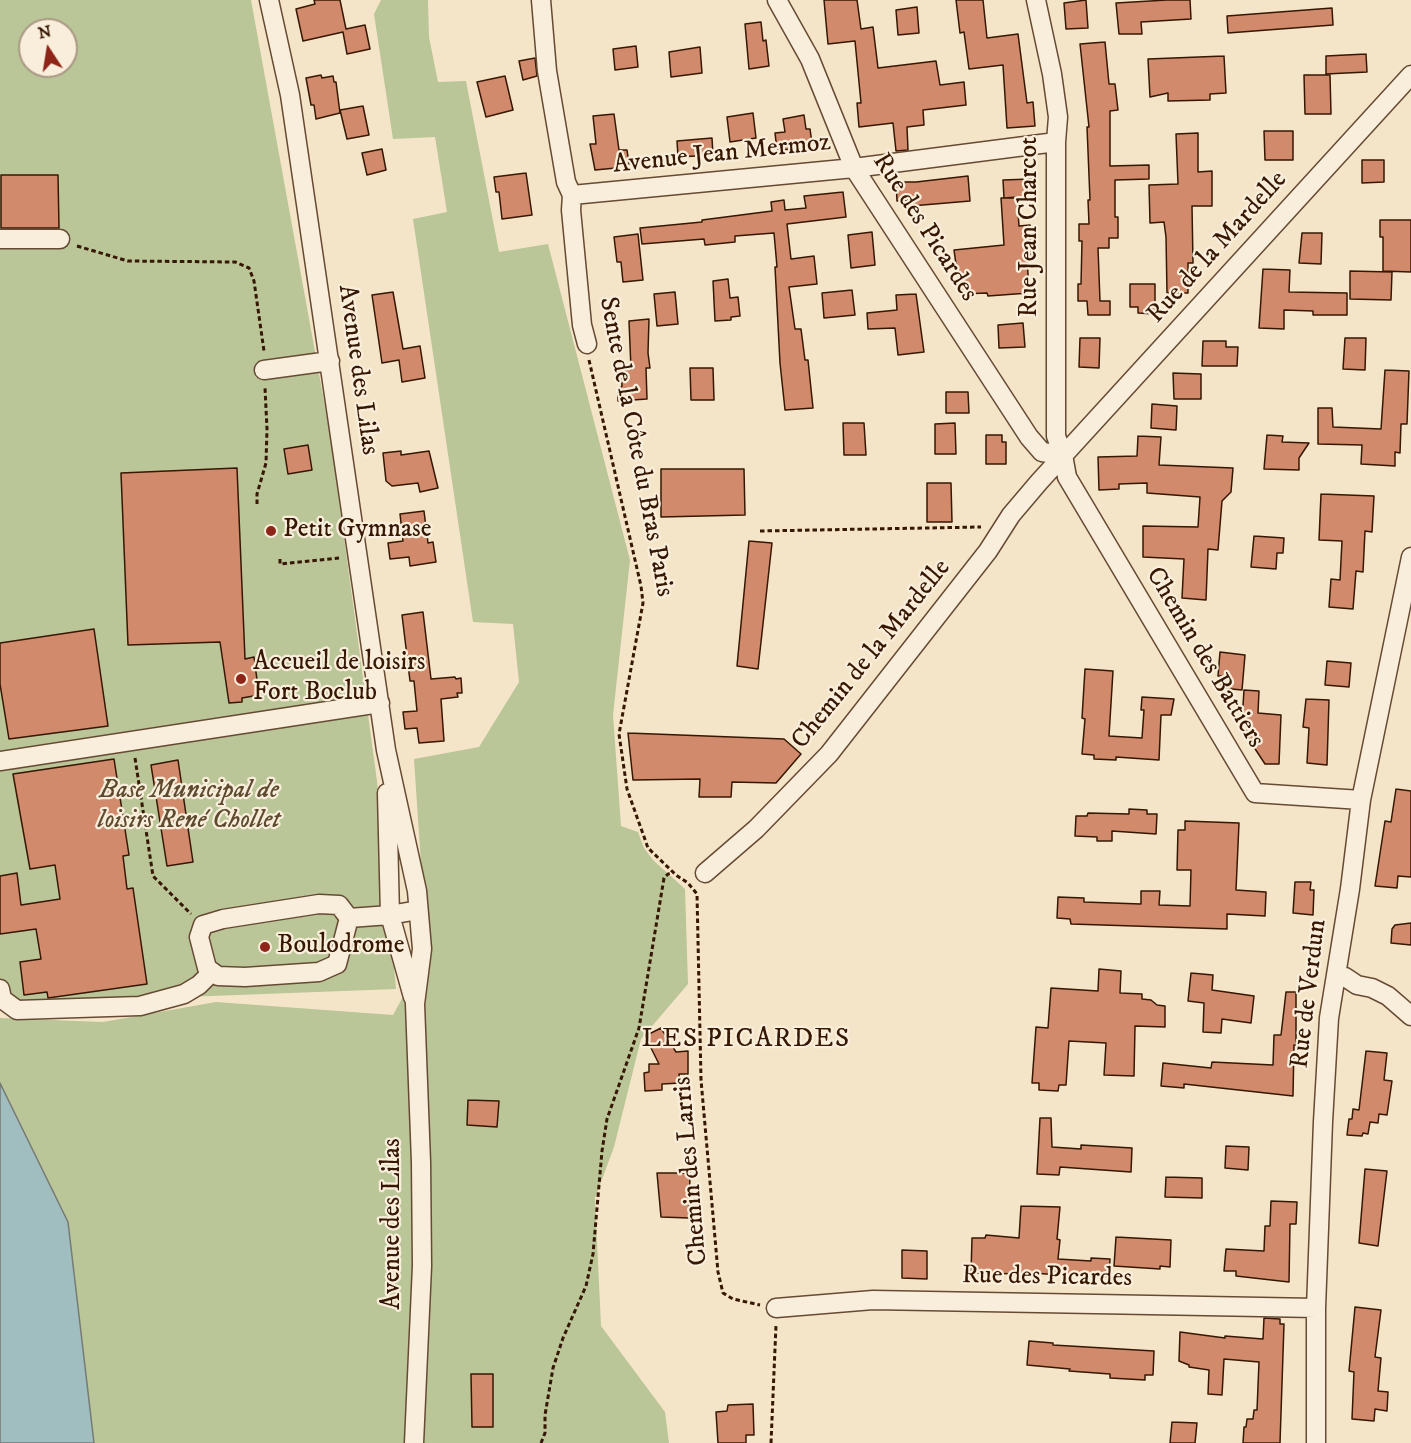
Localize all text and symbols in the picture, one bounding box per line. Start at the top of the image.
north arrow [18,18,78,78]
text: N [36,21,53,43]
street label: Avenue Jean Mermoz [612,128,832,182]
street label: Rue Jean Charcot [1015,137,1047,317]
street label: Rue des Picardes [865,148,983,308]
street label: Rue de la Mardelle [1141,165,1295,331]
street label: Avenue des Lilas [330,283,384,457]
street label: Sente de la Côte du Bras Paris [591,295,679,599]
place label: Petit Gymnase [283,515,431,547]
marker: Petit Gymnase [264,524,278,538]
street label: Chemin de la Mardelle [786,554,958,756]
street label: Chemin des Battiers [1138,562,1270,754]
place label: Accueil de loisirs Fort Boclub [253,648,425,710]
marker: Accueil de loisirs Fort Boclub [234,672,248,686]
park label: Base Municipal de loisirs René Chollet [98,776,280,838]
street label: Rue de Verdun [1285,918,1335,1070]
place label: Boulodrome [277,931,405,963]
marker: Boulodrome [258,940,272,954]
district label: LES PICARDES [641,1024,851,1056]
street label: Chemin des Larris [668,1075,716,1267]
street label: Avenue des Lilas [378,1138,410,1310]
street label: Rue des Picardes [962,1261,1132,1295]

